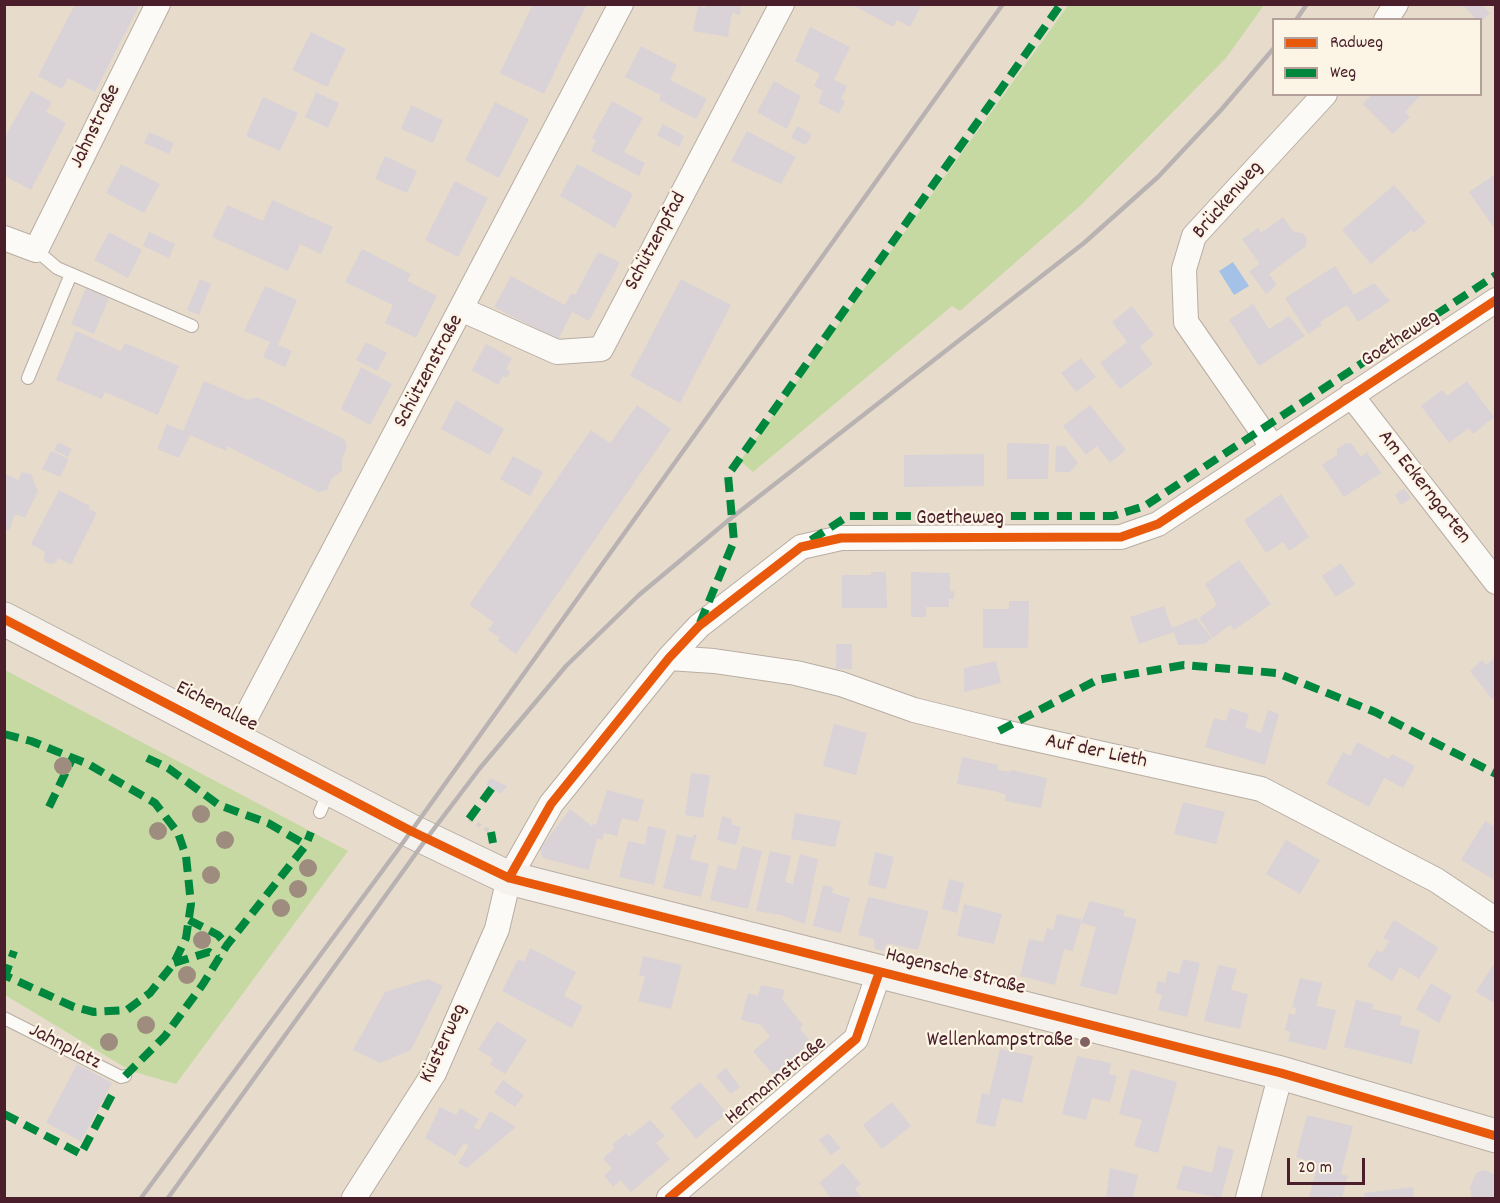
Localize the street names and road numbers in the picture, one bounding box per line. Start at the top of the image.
street label: Jahnstraße [66,81,128,173]
street label: Brückenweg [1188,157,1270,245]
street label: Schützenpfad [621,188,693,296]
street label: Goetheweg [1357,306,1445,374]
street label: Schützenstraße [390,311,470,433]
street label: Am Eckerngarten [1371,426,1475,550]
street label: Goetheweg [916,507,1004,533]
street label: Eichenallee [171,677,261,739]
street label: Auf der Lieth [1043,730,1149,776]
street label: Hagensche Straße [882,943,1028,1003]
street label: Küsterweg [416,1000,474,1088]
street label: Jahnplatz [24,1019,104,1077]
street label: Hermannstraße [721,1032,833,1132]

